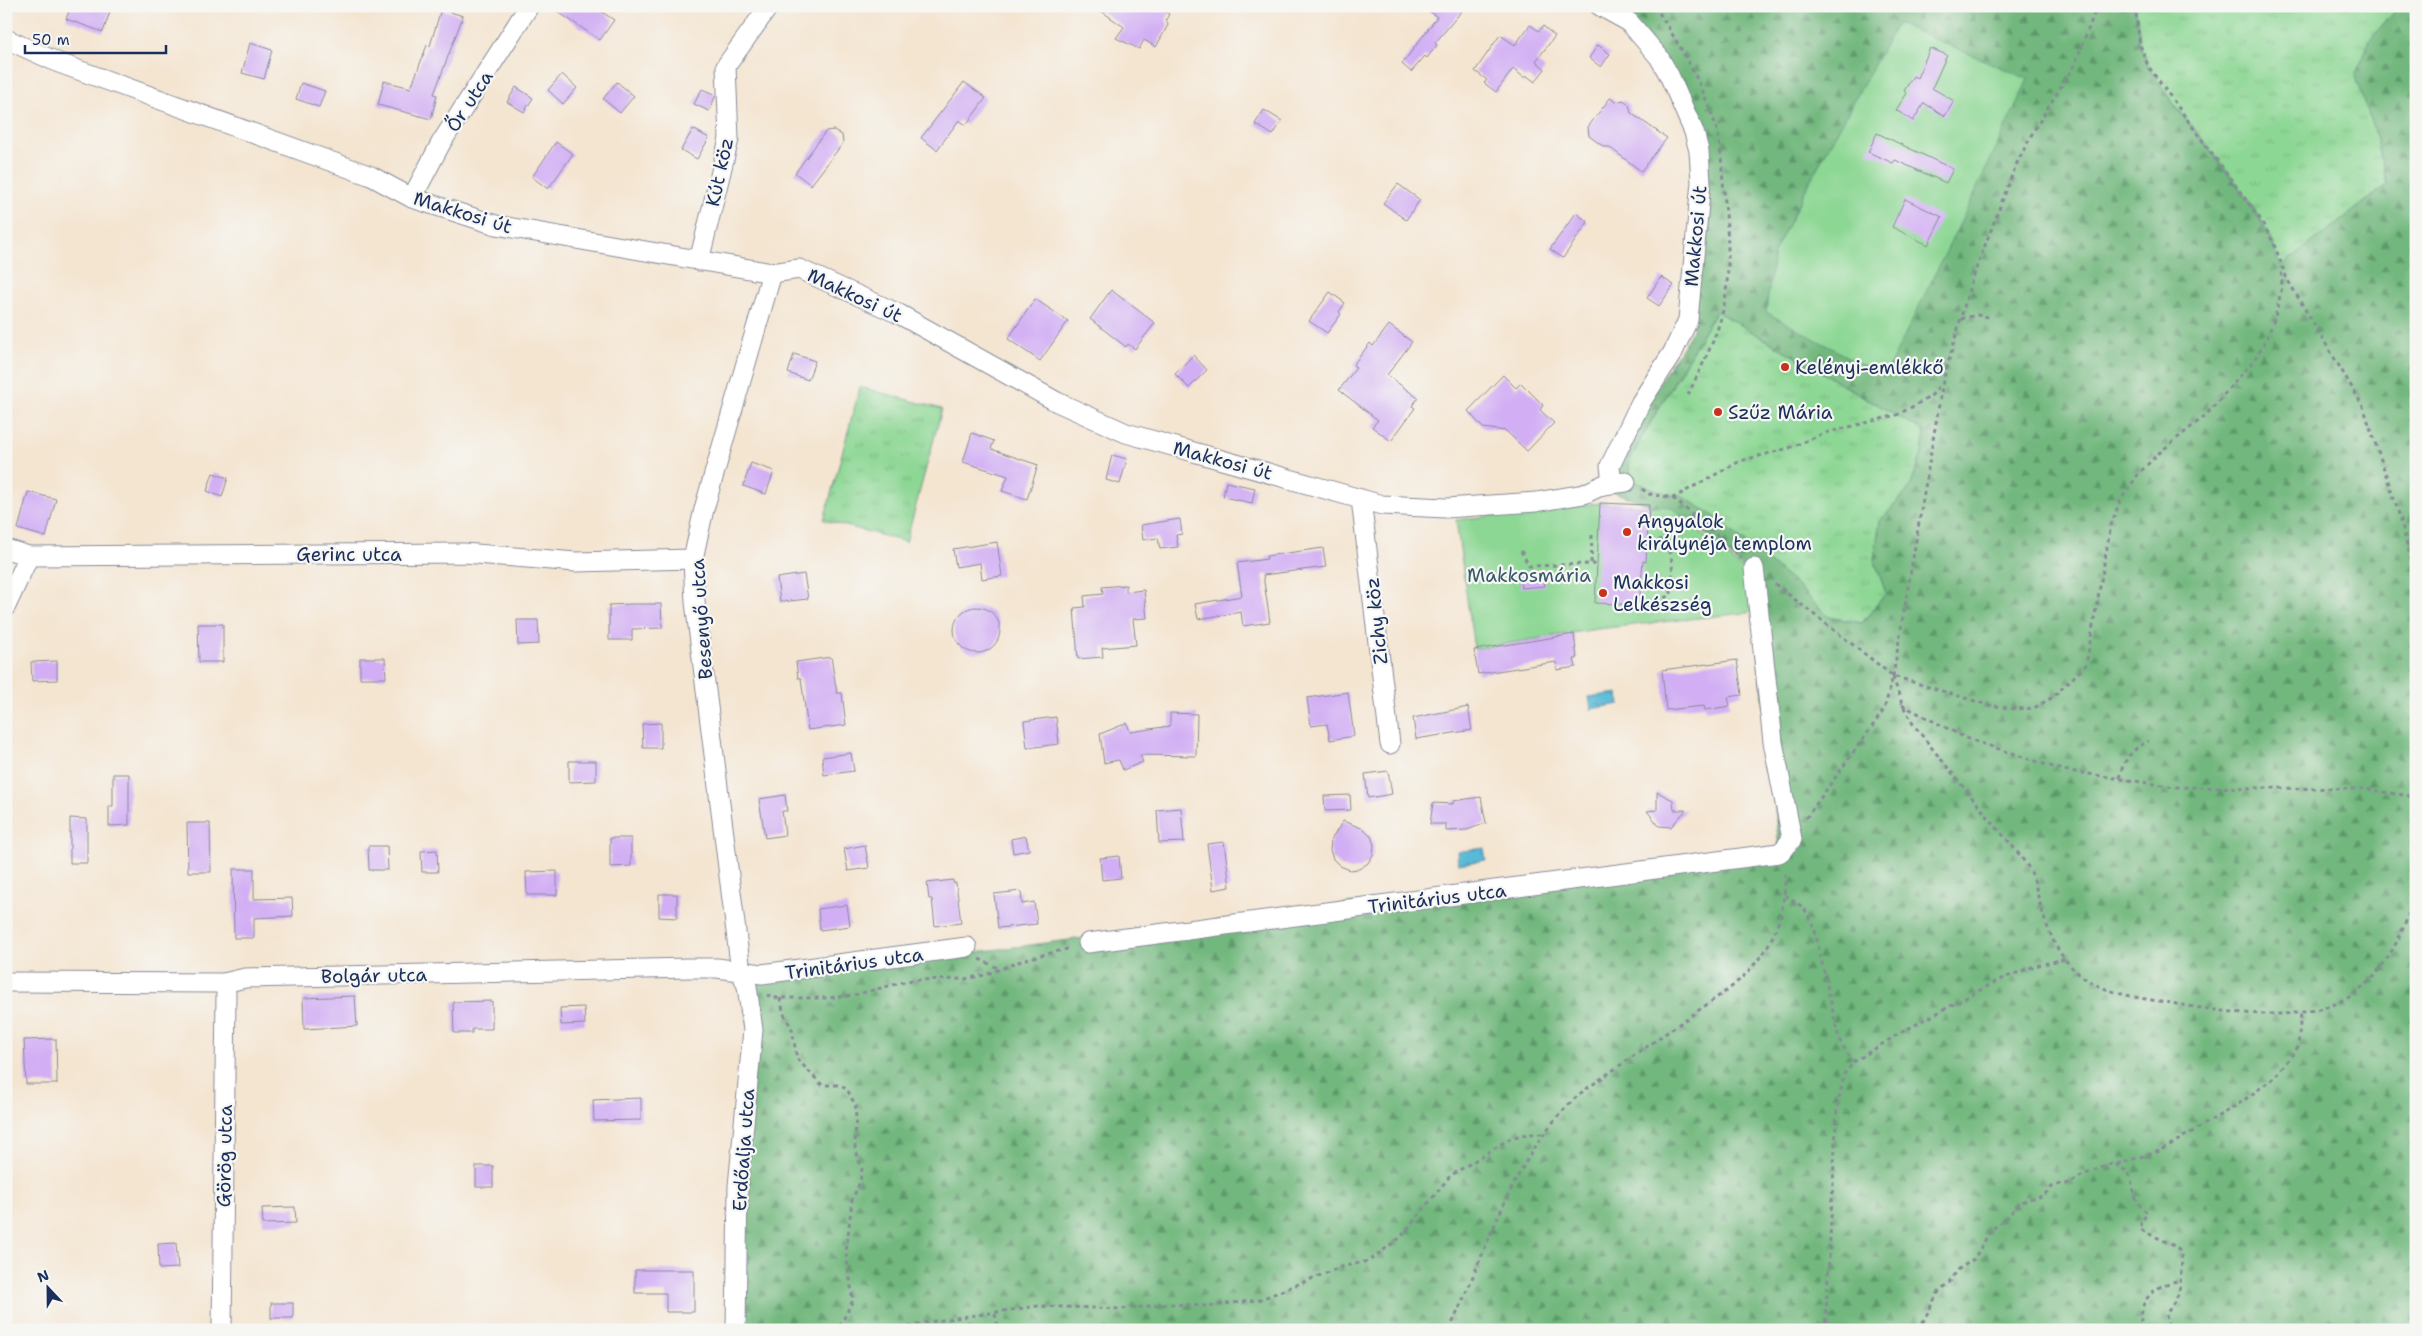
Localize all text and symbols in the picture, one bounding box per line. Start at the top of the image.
scale bar [25,22,166,54]
text: 50 m [32,30,70,50]
street label: Őr utca [439,65,499,137]
street label: Kút köz [700,135,739,209]
street label: Makkosi út [1679,184,1712,288]
street label: Makkosi út [411,186,515,239]
street label: Makkosi út [803,263,906,328]
place label: Kelényi-emlékkő [1795,355,1944,380]
marker: Kelényi-emlékkő [1779,361,1791,373]
place label: Szűz Mária [1728,400,1833,425]
marker: Szűz Mária [1712,406,1724,418]
street label: Makkosi út [1170,435,1275,486]
place label: Angyalok királynéja templom [1637,509,1812,556]
marker: Angyalok királynéja templom [1621,526,1633,538]
street label: Gerinc utca [296,542,402,567]
street label: Besenyő utca [685,558,718,680]
park label: Makkosmária [1467,563,1591,588]
place label: Makkosi Lelkészség [1613,570,1712,617]
street label: Zichy köz [1359,576,1393,666]
marker: Makkosi Lelkészség [1597,587,1609,599]
street label: Trinitárius utca [1366,878,1508,919]
street label: Trinitárius utca [783,941,925,986]
street label: Bolgár utca [321,962,428,989]
street label: Erdőalja utca [727,1088,760,1212]
street label: Görög utca [211,1104,238,1208]
north arrow [22,1264,72,1314]
text: N [35,1266,52,1286]

